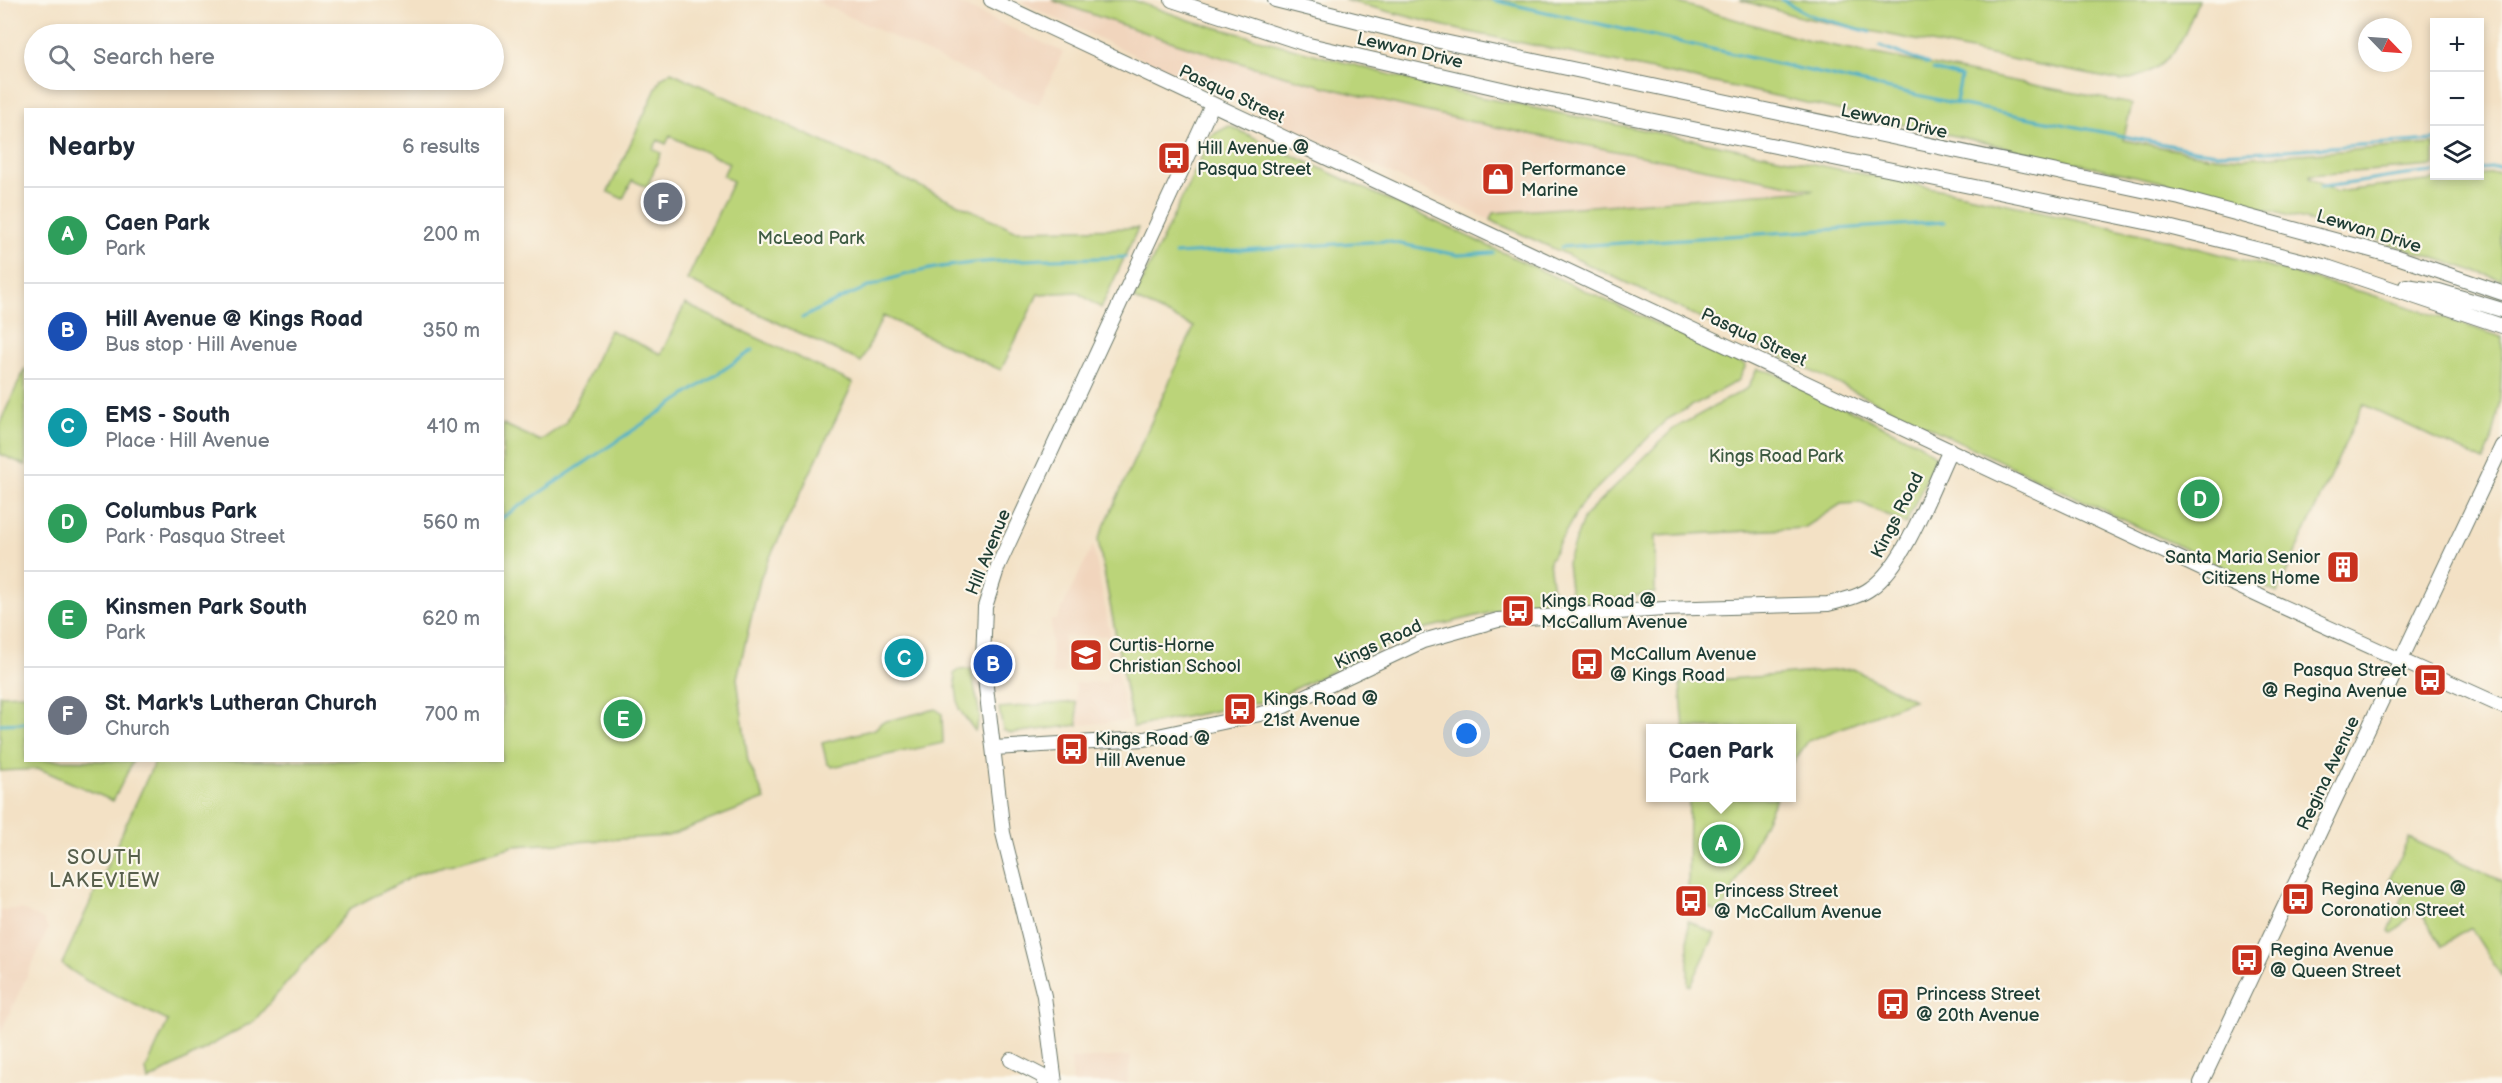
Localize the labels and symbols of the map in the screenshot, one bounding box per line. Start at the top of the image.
north arrow [2358,18,2412,72]
street label: Lewvan Drive [1355,28,1465,73]
street label: Pasqua Street [1176,61,1288,128]
street label: Lewvan Drive [1839,100,1949,143]
place label: Hill Avenue @ Pasqua Street [1197,138,1312,180]
bus stop icon: Hill Avenue @ Pasqua Street [1156,140,1192,176]
place label: Performance Marine [1521,159,1626,201]
shop icon: Performance Marine [1480,161,1516,197]
pin: F [644,180,682,224]
street label: Lewvan Drive [2314,206,2424,257]
park label: McLeod Park [757,228,865,249]
street label: Pasqua Street [1698,304,1810,371]
park label: Kings Road Park [1709,446,1843,467]
street label: Kings Road [1867,469,1928,562]
pin: D [2180,476,2220,522]
street label: Hill Avenue [962,506,1015,598]
place label: Santa Maria Senior Citizens Home [2165,547,2320,589]
building icon: Santa Maria Senior Citizens Home [2325,549,2361,585]
place label: Kings Road @ McCallum Avenue [1541,591,1688,633]
bus stop icon: Kings Road @ McCallum Avenue [1500,593,1536,629]
street label: Kings Road [1331,615,1425,674]
place label: Curtis-Horne Christian School [1109,635,1241,677]
pin: C [884,636,924,680]
school or university icon: Curtis-Horne Christian School [1068,637,1104,673]
pin: B [974,642,1012,686]
place label: McCallum Avenue @ Kings Road [1610,644,1757,686]
bus stop icon: McCallum Avenue @ Kings Road [1569,646,1605,682]
place label: Pasqua Street @ Regina Avenue [2262,660,2407,702]
bus stop icon: Pasqua Street @ Regina Avenue [2412,662,2448,698]
place label: Kings Road @ 21st Avenue [1263,689,1378,731]
bus stop icon: Kings Road @ 21st Avenue [1222,691,1258,727]
pin: E [604,696,642,742]
street label: Regina Avenue [2293,712,2364,834]
your location [1452,719,1481,748]
place label: Kings Road @ Hill Avenue [1095,729,1210,771]
bus stop icon: Kings Road @ Hill Avenue [1054,731,1090,767]
pin: A [1702,822,1740,866]
district label: SOUTH LAKEVIEW [49,846,161,893]
place label: Regina Avenue @ Coronation Street [2321,879,2466,921]
place label: Princess Street @ McCallum Avenue [1714,881,1882,923]
bus stop icon: Regina Avenue @ Coronation Street [2280,881,2316,917]
bus stop icon: Princess Street @ McCallum Avenue [1673,883,1709,919]
place label: Regina Avenue @ Queen Street [2270,940,2401,982]
bus stop icon: Regina Avenue @ Queen Street [2229,942,2265,978]
place label: Princess Street @ 20th Avenue [1916,984,2041,1026]
bus stop icon: Princess Street @ 20th Avenue [1875,986,1911,1022]

